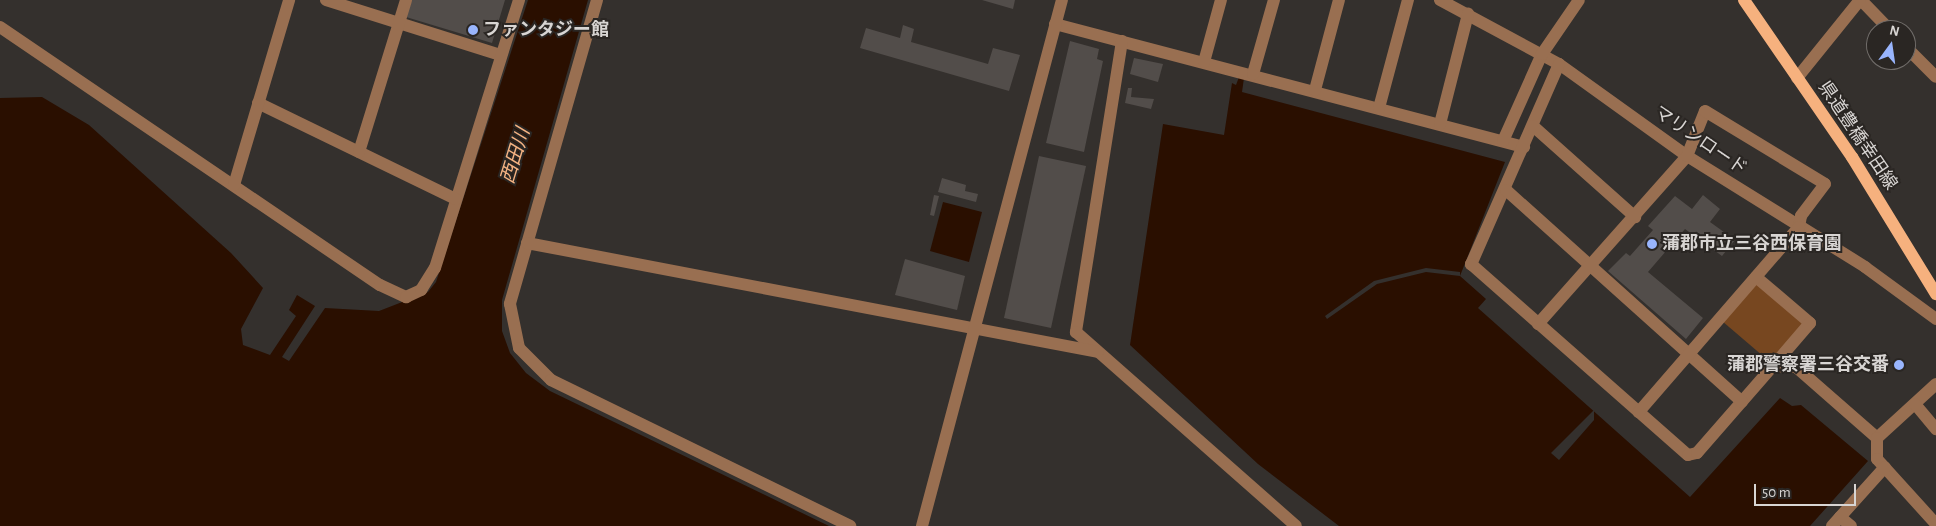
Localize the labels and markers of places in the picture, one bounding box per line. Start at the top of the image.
place label: ファンタジー館 [483,19,609,41]
marker: ファンタジー館 [467,24,479,36]
place label: 蒲郡市立三谷西保育園 [1662,233,1842,255]
marker: 蒲郡市立三谷西保育園 [1646,238,1658,250]
place label: 蒲郡警察署三谷交番 [1727,354,1889,376]
marker: 蒲郡警察署三谷交番 [1893,359,1905,371]

